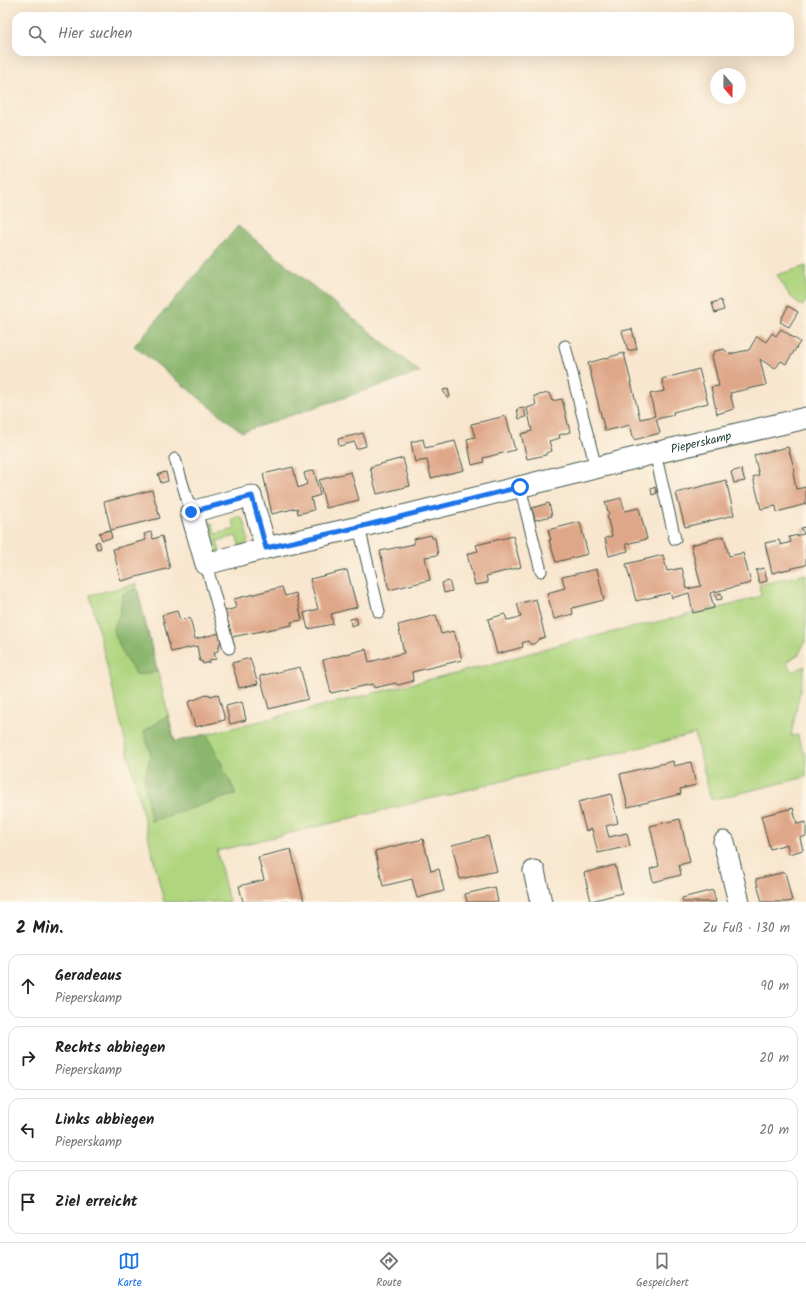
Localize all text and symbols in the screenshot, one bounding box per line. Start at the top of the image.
search box [12,12,794,56]
text: Hier suchen [58,22,132,46]
icon: search [26,23,48,45]
north arrow [710,68,746,104]
street label: Pieperskamp [669,426,733,459]
route start [511,478,529,496]
route end [182,503,200,521]
text: 2 Min. [16,915,63,942]
text: Zu Fuß · 130 m [703,918,790,939]
text: Geradeaus [55,964,122,988]
icon: ahead [17,975,39,997]
text: 90 m [761,976,789,997]
text: Pieperskamp [55,988,122,1009]
text: Rechts abbiegen [55,1036,165,1060]
icon: right [17,1047,39,1069]
text: 20 m [759,1048,789,1069]
text: Pieperskamp [55,1060,122,1081]
text: Links abbiegen [55,1108,154,1132]
icon: left [17,1119,39,1141]
text: 20 m [759,1120,789,1141]
text: Pieperskamp [55,1132,122,1153]
text: Ziel erreicht [55,1190,138,1214]
icon: arrive [17,1191,39,1213]
tab: Karte [117,1250,142,1292]
tab: Route [376,1250,402,1292]
tab: Gespeichert [636,1250,689,1292]

